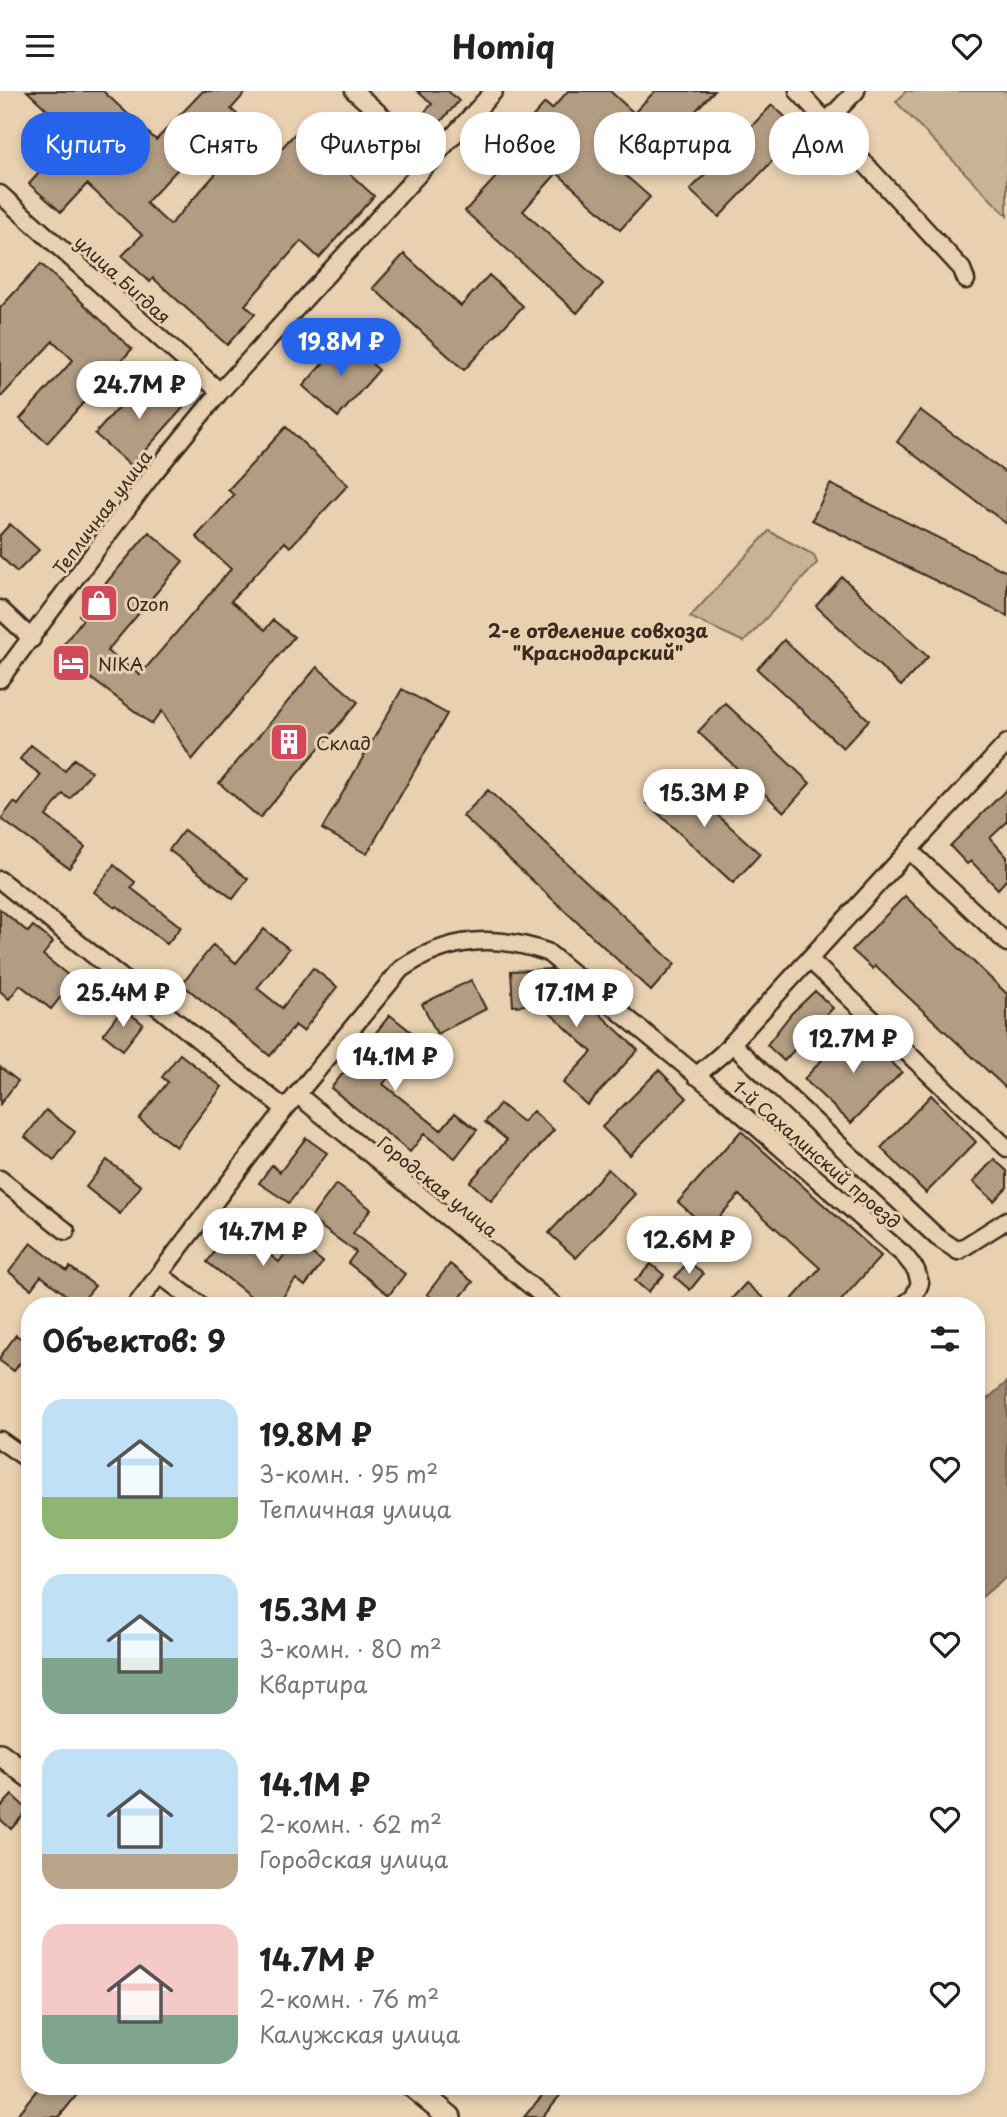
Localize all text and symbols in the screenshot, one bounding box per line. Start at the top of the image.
text: Homiq [452,22,555,70]
icon: menu [21,27,59,65]
icon: heart [948,27,986,65]
chip: Купить [21,112,150,175]
chip: Снять [164,112,282,175]
chip: Фильтры [296,112,446,175]
chip: Новое [460,112,580,175]
chip: Квартира [594,112,755,175]
chip: Дом [769,112,869,175]
street label: улица Бигдая [69,228,177,330]
pin: 19.8M ₽ [276,319,406,378]
text: 19.8M ₽ [298,323,384,358]
pin: 24.7M ₽ [74,361,204,421]
text: 24.7M ₽ [92,366,186,401]
street label: Тепличная улица [46,443,158,580]
shop icon: Ozon [78,582,120,624]
place label: Ozon [126,590,169,617]
district label: 2-е отделение совхоза "Краснодарский" [488,616,708,666]
hotel icon: NIKA [50,642,92,684]
place label: NIKA [98,650,144,677]
building icon: Склад [268,721,310,763]
place label: Склад [316,729,371,756]
pin: 15.3M ₽ [639,769,769,829]
text: 15.3M ₽ [659,774,749,809]
pin: 25.4M ₽ [58,969,188,1029]
pin: 17.1M ₽ [511,969,641,1029]
text: 25.4M ₽ [76,974,170,1009]
text: 17.1M ₽ [535,974,617,1009]
pin: 12.7M ₽ [788,1016,918,1075]
text: 12.7M ₽ [809,1020,897,1055]
pin: 14.1M ₽ [330,1033,460,1093]
text: 14.1M ₽ [352,1038,438,1073]
street label: 1-й Сахалинский проезд [727,1073,907,1235]
street label: Городская улица [372,1129,505,1243]
pin: 14.7M ₽ [198,1209,328,1268]
text: 14.7M ₽ [219,1213,307,1248]
pin: 12.6M ₽ [624,1217,754,1276]
text: 12.6M ₽ [643,1221,735,1256]
text: Объектов: 9 [42,1317,226,1362]
icon: filters [926,1320,964,1358]
text: 19.8M ₽ [259,1411,372,1456]
icon: home [98,1427,182,1511]
icon: heart [926,1450,964,1488]
text: 3-комн. · 95 m² [259,1456,438,1491]
text: Тепличная улица [259,1491,451,1526]
text: 15.3M ₽ [259,1586,377,1631]
icon: home [98,1602,182,1686]
icon: heart [926,1625,964,1663]
text: 3-комн. · 80 m² [259,1631,442,1666]
text: Квартира [259,1666,367,1701]
text: 14.1M ₽ [259,1761,370,1806]
icon: home [98,1777,182,1861]
icon: heart [926,1800,964,1838]
text: 2-комн. · 62 m² [259,1806,442,1841]
text: Городская улица [259,1841,448,1876]
text: 14.7M ₽ [259,1936,375,1981]
icon: home [98,1952,182,2036]
icon: heart [926,1975,964,2013]
text: 2-комн. · 76 m² [259,1981,439,2016]
text: Калужская улица [259,2016,460,2051]

